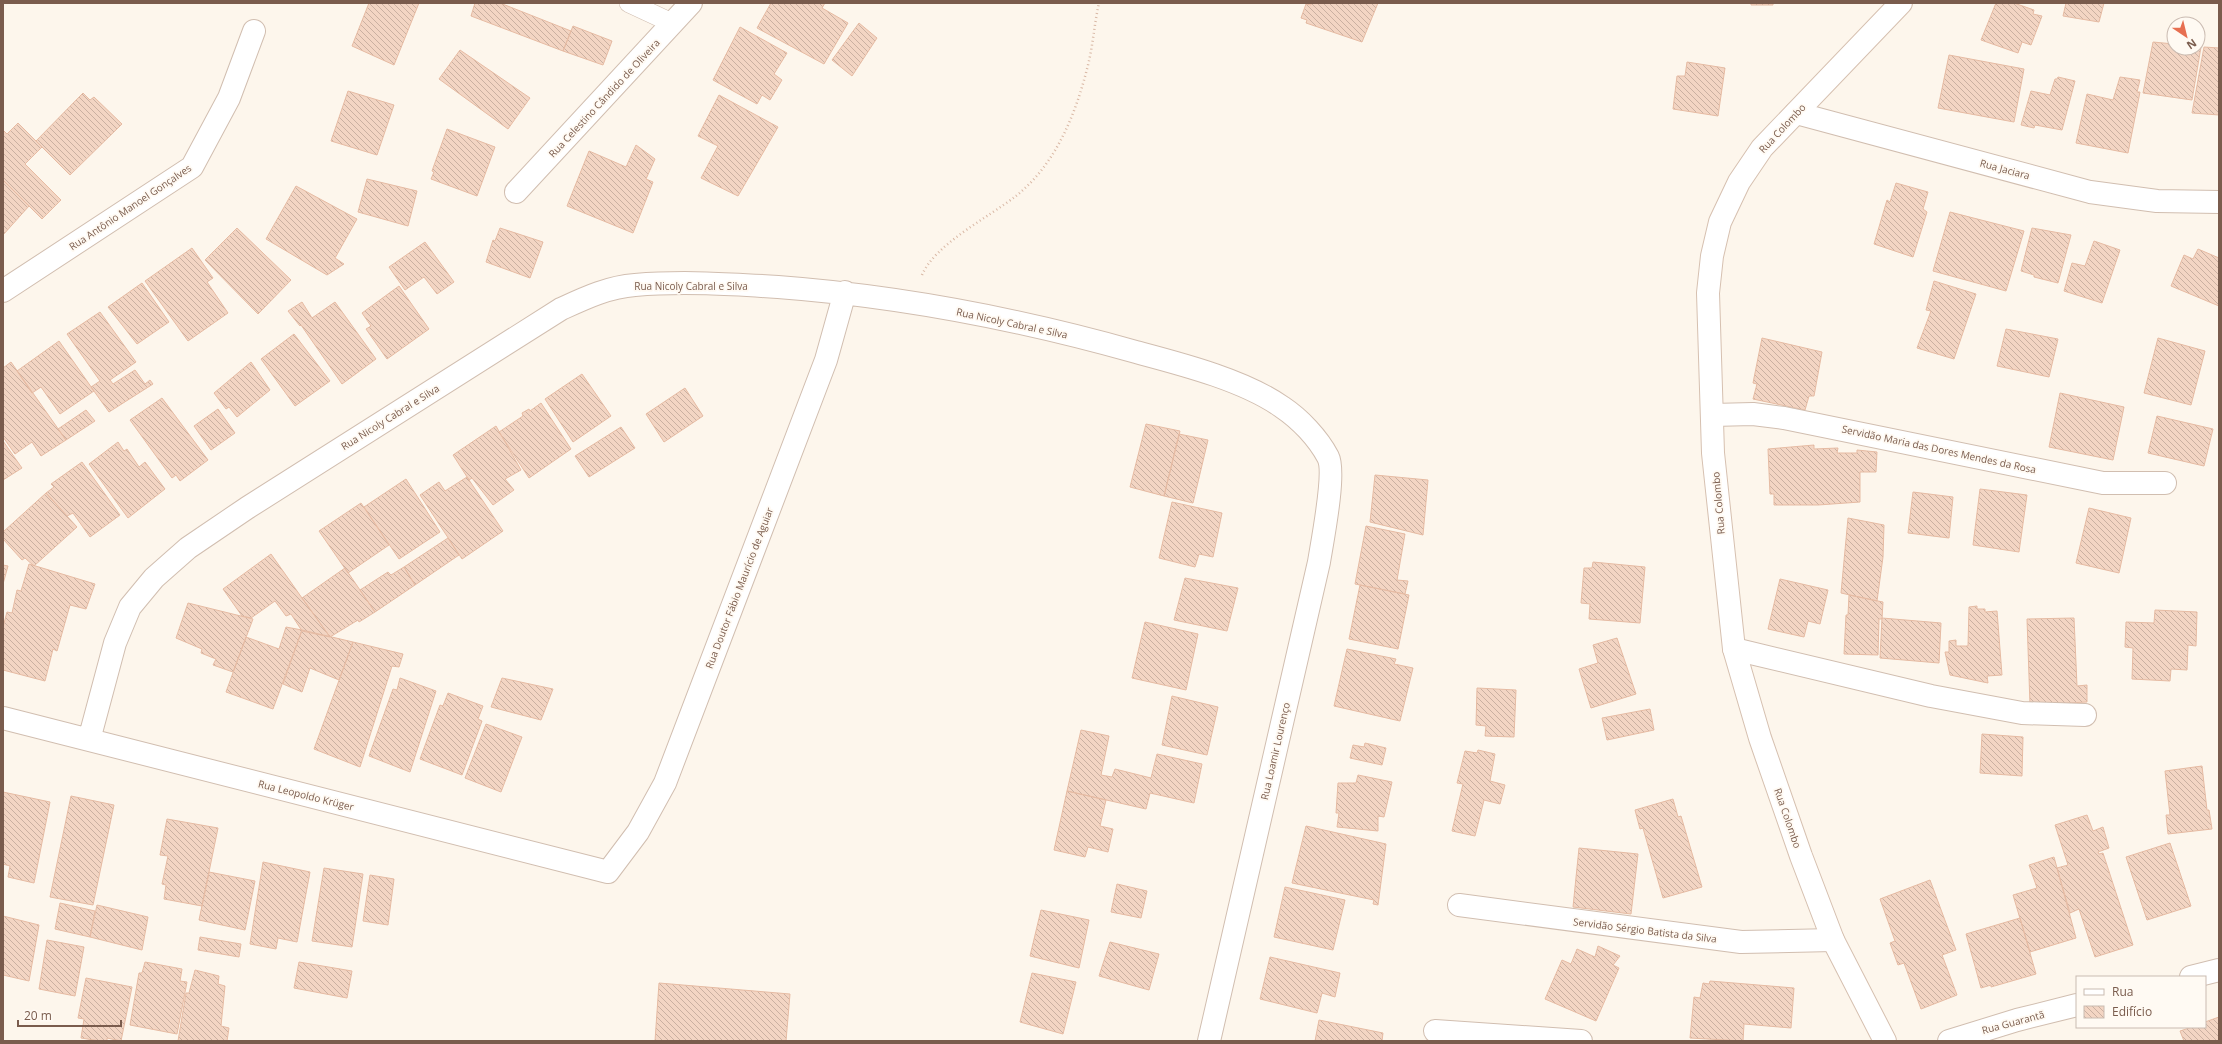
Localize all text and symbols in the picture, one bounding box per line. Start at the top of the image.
north arrow [2166,16,2206,56]
street label: Rua Celestino Cândido de Oliveira [545,36,663,160]
text: N [2184,36,2200,53]
street label: Rua Colombo [1755,100,1809,156]
street label: Rua Jaciara [1978,156,2032,182]
street label: Rua Antônio Manoel Gonçalves [66,161,194,253]
street label: Rua Nicoly Cabral e Silva [634,279,748,293]
street label: Rua Nicoly Cabral e Silva [955,304,1069,342]
street label: Rua Nicoly Cabral e Silva [338,381,442,453]
street label: Servidão Maria das Dores Mendes da Rosa [1841,422,2037,476]
street label: Rua Colombo [1708,471,1728,535]
street label: Rua Doutor Fábio Maurício de Aguiar [702,505,776,671]
street label: Rua Loamir Lourenço [1257,701,1293,801]
street label: Rua Leopoldo Krüger [257,776,355,814]
street label: Rua Colombo [1771,786,1805,850]
street label: Servidão Sérgio Batista da Silva [1572,914,1718,946]
legend [2076,976,2206,1028]
text: Rua [2112,983,2133,1000]
scale bar [18,1002,121,1028]
text: Edifício [2112,1003,2152,1020]
text: 20 m [24,1007,52,1024]
street label: Rua Guarantã [1980,1007,2046,1037]

